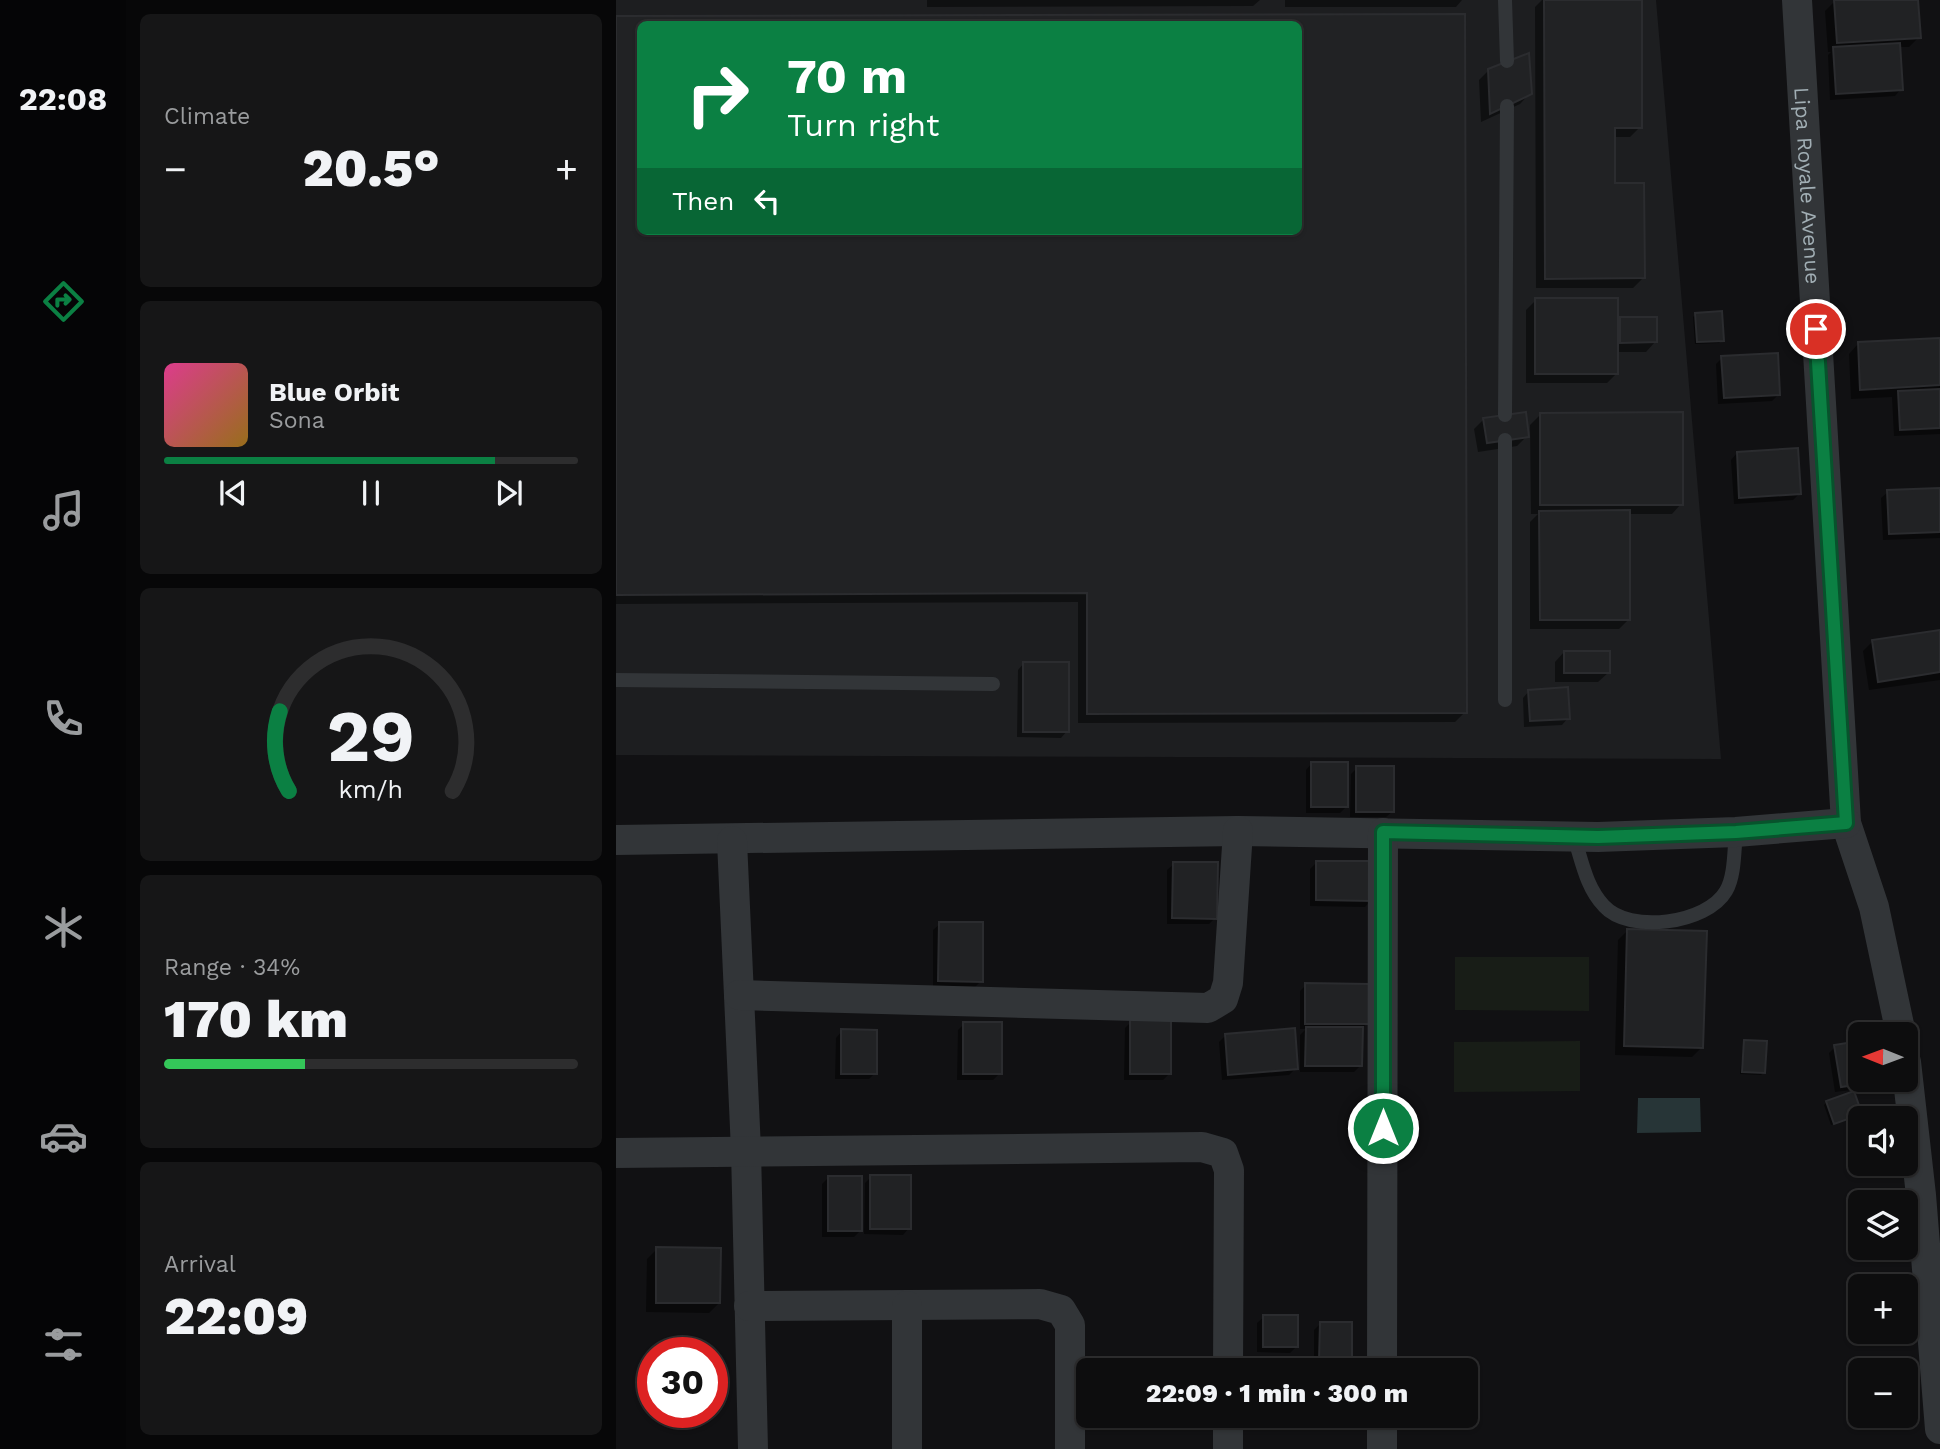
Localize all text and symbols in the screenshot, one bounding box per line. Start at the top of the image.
text: 70 m [787,47,907,105]
icon: right [672,49,763,140]
text: 22:08 [19,80,107,118]
street label: Lipa Royale Avenue [1790,86,1826,285]
text: Climate [164,103,250,130]
text: Turn right [787,106,939,144]
text: 20.5° [302,138,440,199]
text: − [164,147,187,191]
text: + [555,147,578,191]
icon: left [748,182,786,220]
text: Then [672,186,734,216]
icon: directions [39,277,88,326]
pin [1786,299,1846,359]
icon: arrive [1797,310,1835,348]
text: Blue Orbit [269,377,399,407]
text: Sona [269,407,325,434]
icon: previous [214,474,252,512]
icon: pause [352,474,390,512]
icon: next [490,474,528,512]
icon: music [39,486,88,535]
text: 29 [327,693,415,779]
icon: phone [39,694,88,743]
text: km/h [339,774,403,803]
icon: climate [39,903,88,952]
text: Range · 34% [164,954,300,981]
text: 170 km [164,989,348,1050]
north arrow [1848,1022,1918,1092]
map controls [1848,1022,1918,1428]
position arrow [1346,1091,1420,1165]
button: sound [1848,1106,1918,1176]
icon: car [39,1112,88,1161]
button: layers [1848,1190,1918,1260]
text: Arrival [164,1251,236,1278]
button: + [1848,1274,1918,1344]
text: 22:09 [164,1286,308,1347]
icon: filters [39,1320,88,1369]
speed limit sign: 30 [637,1337,728,1428]
button: − [1848,1358,1918,1428]
text: 22:09 · 1 min · 300 m [1146,1378,1408,1408]

